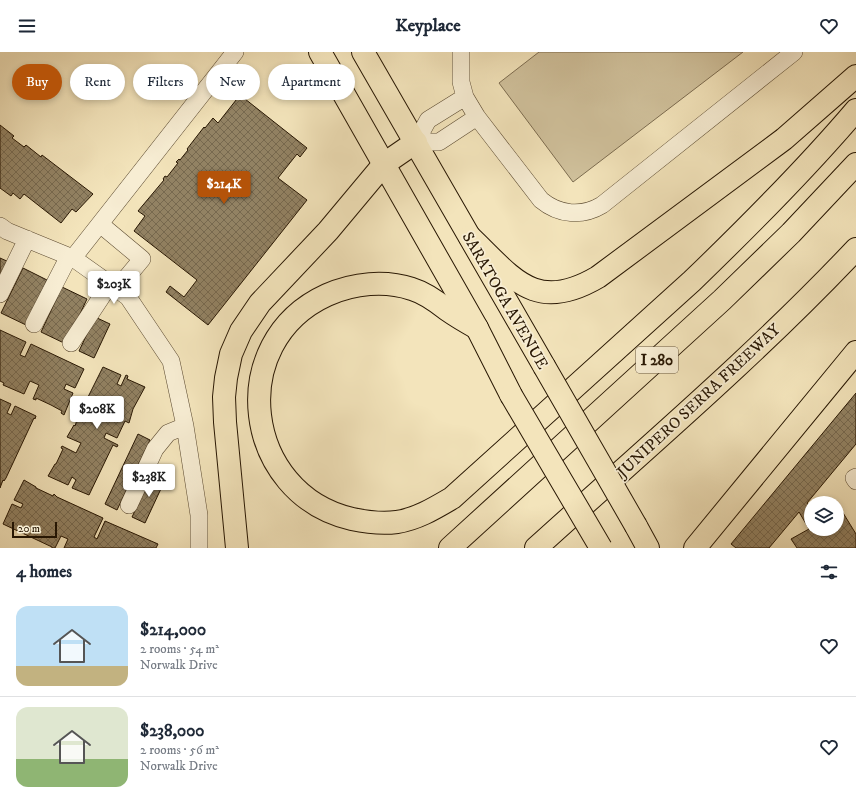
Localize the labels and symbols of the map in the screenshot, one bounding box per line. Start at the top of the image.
pin: $214K [196,171,252,205]
street label: SARATOGA AVENUE [458,228,553,373]
pin: $203K [86,271,142,305]
street label: JUNIPERO SERRA FREEWAY [611,319,785,483]
road number: I 280 [636,347,678,373]
pin: $208K [69,396,125,430]
pin: $238K [121,464,177,498]
scale bar [12,520,57,539]

